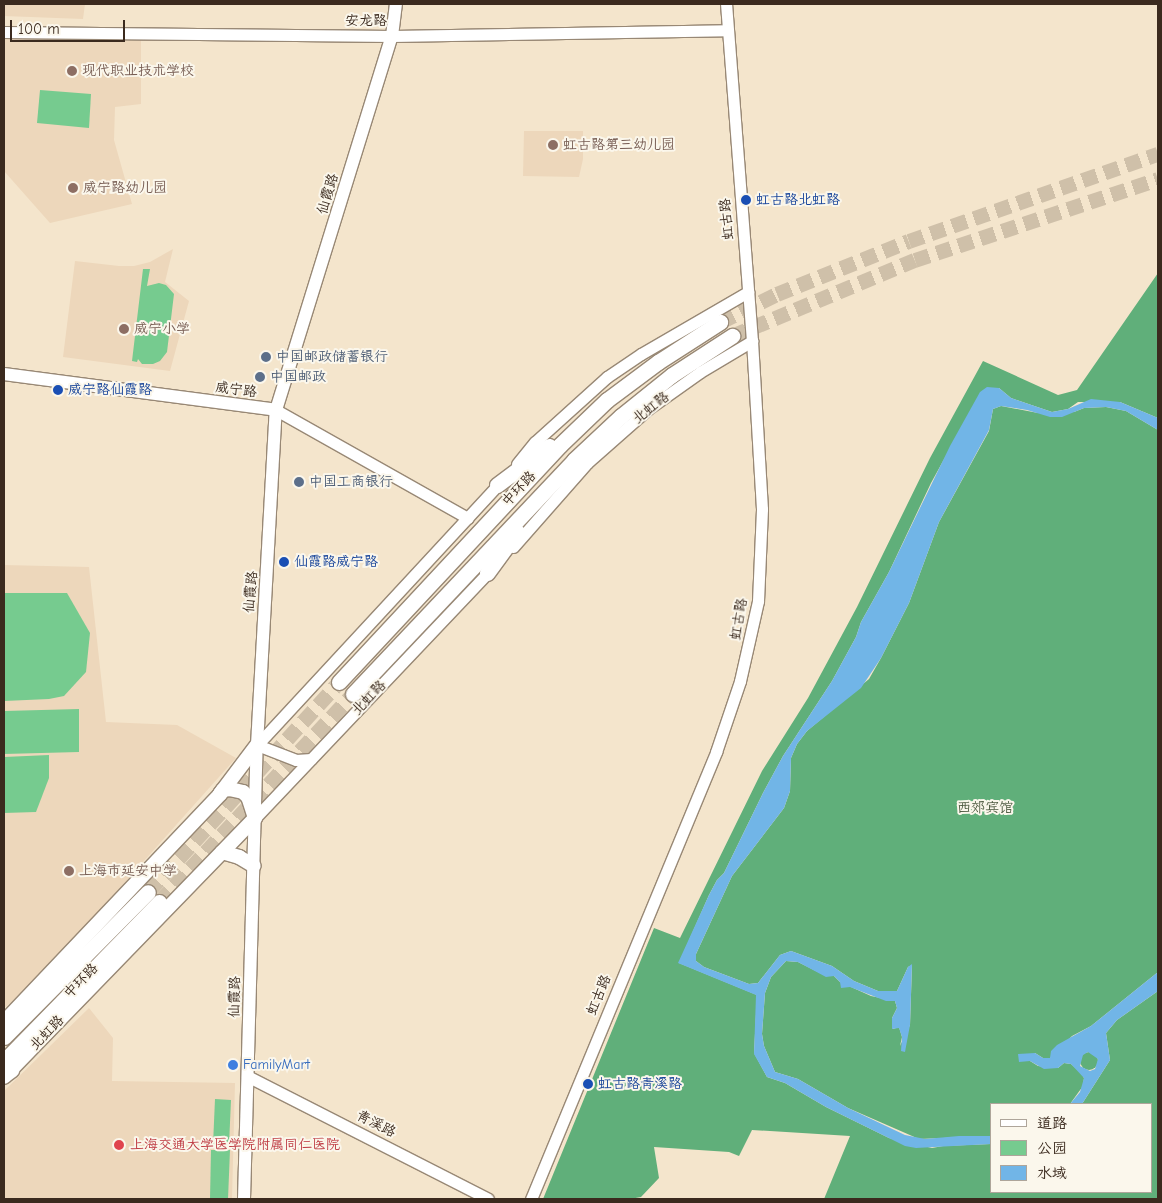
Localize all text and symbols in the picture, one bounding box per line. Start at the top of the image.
scale bar [12,10,128,42]
street label: 安龙路 [345,13,387,29]
text: 100 m [18,20,60,38]
place label: 现代职业技术学校 [82,63,194,79]
marker: 现代职业技术学校 [66,65,78,77]
place label: 虹古路第三幼儿园 [563,137,675,153]
marker: 虹古路第三幼儿园 [547,139,559,151]
street label: 仙霞路 [314,171,342,217]
place label: 威宁路幼儿园 [83,180,167,196]
marker: 威宁路幼儿园 [67,182,79,194]
place label: 虹古路北虹路 [756,192,840,208]
marker: 虹古路北虹路 [740,194,752,206]
street label: 虹古路 [717,197,737,241]
place label: 威宁小学 [134,321,190,337]
marker: 威宁小学 [118,323,130,335]
place label: 中国邮政储蓄银行 [276,349,388,365]
marker: 中国邮政储蓄银行 [260,351,272,363]
place label: 中国邮政 [270,369,326,385]
marker: 中国邮政 [254,371,266,383]
street label: 威宁路 [214,379,258,401]
place label: 威宁路仙霞路 [68,382,152,398]
marker: 威宁路仙霞路 [52,384,64,396]
street label: 北虹路 [629,388,673,428]
street label: 中环路 [499,468,539,510]
place label: 中国工商银行 [309,474,393,490]
marker: 中国工商银行 [293,476,305,488]
place label: 仙霞路威宁路 [294,554,378,570]
marker: 仙霞路威宁路 [278,556,290,568]
street label: 仙霞路 [241,570,261,614]
street label: 虹古路 [727,597,751,641]
street label: 北虹路 [348,677,390,719]
park label: 西郊宾馆 [957,800,1013,816]
place label: 上海市延安中学 [79,863,177,879]
marker: 上海市延安中学 [63,865,75,877]
street label: 中环路 [60,960,102,1002]
street label: 虹古路 [583,972,615,1018]
street label: 仙霞路 [226,976,244,1018]
street label: 北虹路 [26,1012,68,1054]
place label: FamilyMart [243,1057,310,1073]
marker: FamilyMart [227,1059,239,1071]
place label: 虹古路青溪路 [598,1076,682,1092]
marker: 虹古路青溪路 [582,1078,594,1090]
legend [990,1103,1152,1193]
street label: 青溪路 [353,1107,399,1141]
text: 道路 [1037,1114,1067,1132]
place label: 上海交通大学医学院附属同仁医院 [130,1137,340,1153]
marker: 上海交通大学医学院附属同仁医院 [112,1138,126,1152]
text: 公园 [1037,1139,1067,1157]
text: 水域 [1037,1164,1067,1182]

